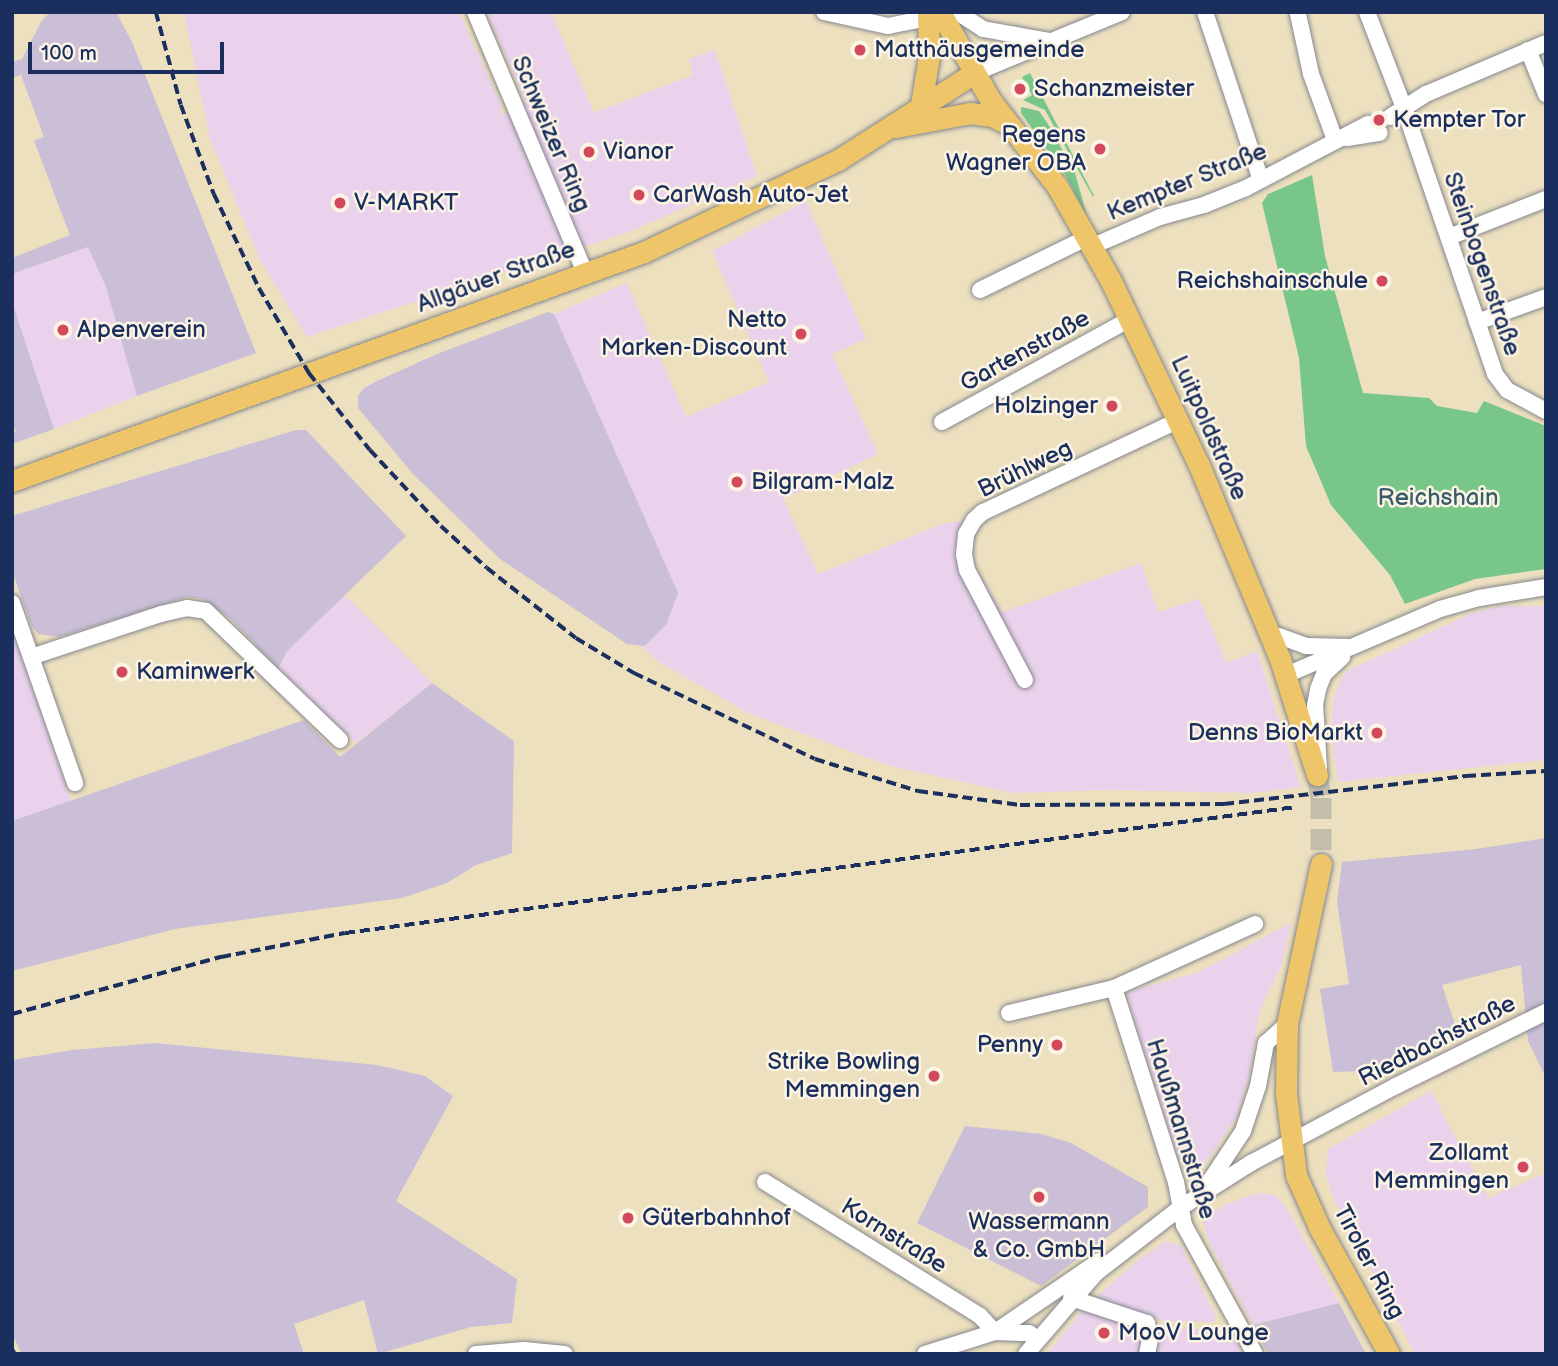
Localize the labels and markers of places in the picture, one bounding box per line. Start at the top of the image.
place label: Matthäusgemeinde [874,36,1084,64]
marker: Matthäusgemeinde [852,42,868,58]
place label: Schanzmeister [1034,75,1194,103]
marker: Schanzmeister [1012,81,1028,97]
place label: Kempter Tor [1393,106,1526,134]
marker: Kempter Tor [1371,112,1387,128]
place label: Regens Wagner OBA [946,121,1086,177]
place label: Vianor [603,138,673,166]
marker: Regens Wagner OBA [1092,141,1108,157]
marker: Vianor [581,144,597,160]
place label: CarWash Auto-Jet [653,181,849,209]
marker: CarWash Auto-Jet [631,187,647,203]
place label: V-MARKT [354,189,458,217]
marker: V-MARKT [332,195,348,211]
place label: Reichshainschule [1177,267,1368,295]
marker: Reichshainschule [1374,273,1390,289]
place label: Netto Marken-Discount [601,306,787,362]
place label: Alpenverein [77,316,206,344]
marker: Alpenverein [55,322,71,338]
marker: Netto Marken-Discount [793,326,809,342]
place label: Holzinger [994,392,1098,420]
marker: Holzinger [1104,398,1120,414]
place label: Bilgram-Malz [751,468,894,496]
marker: Bilgram-Malz [729,474,745,490]
place label: Kaminwerk [136,658,254,686]
marker: Kaminwerk [114,664,130,680]
place label: Denns BioMarkt [1188,719,1363,747]
marker: Denns BioMarkt [1369,725,1385,741]
place label: Penny [977,1031,1043,1059]
marker: Penny [1049,1037,1065,1053]
place label: Strike Bowling Memmingen [767,1048,920,1104]
marker: Strike Bowling Memmingen [926,1068,942,1084]
place label: Zollamt Memmingen [1374,1139,1509,1195]
marker: Zollamt Memmingen [1515,1159,1531,1175]
marker: Wassermann & Co. GmbH [1031,1189,1047,1205]
place label: Güterbahnhof [642,1204,791,1232]
place label: Wassermann & Co. GmbH [968,1208,1110,1264]
marker: Güterbahnhof [620,1210,636,1226]
place label: MooV Lounge [1118,1319,1269,1347]
marker: MooV Lounge [1096,1325,1112,1341]

